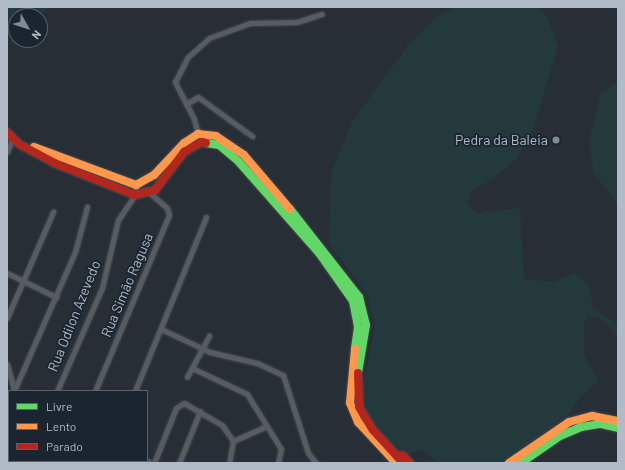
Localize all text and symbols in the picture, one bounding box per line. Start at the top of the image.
north arrow [8,8,48,48]
text: N [30,28,44,42]
place label: Pedra da Baleia [455,132,548,148]
marker: Pedra da Baleia [551,135,561,145]
street label: Rua Simão Ragusa [97,230,157,340]
street label: Rua Odilon Azevedo [44,258,104,374]
legend [8,390,148,462]
text: Livre [46,399,72,413]
text: Lento [46,419,76,433]
text: Parado [46,439,83,453]

